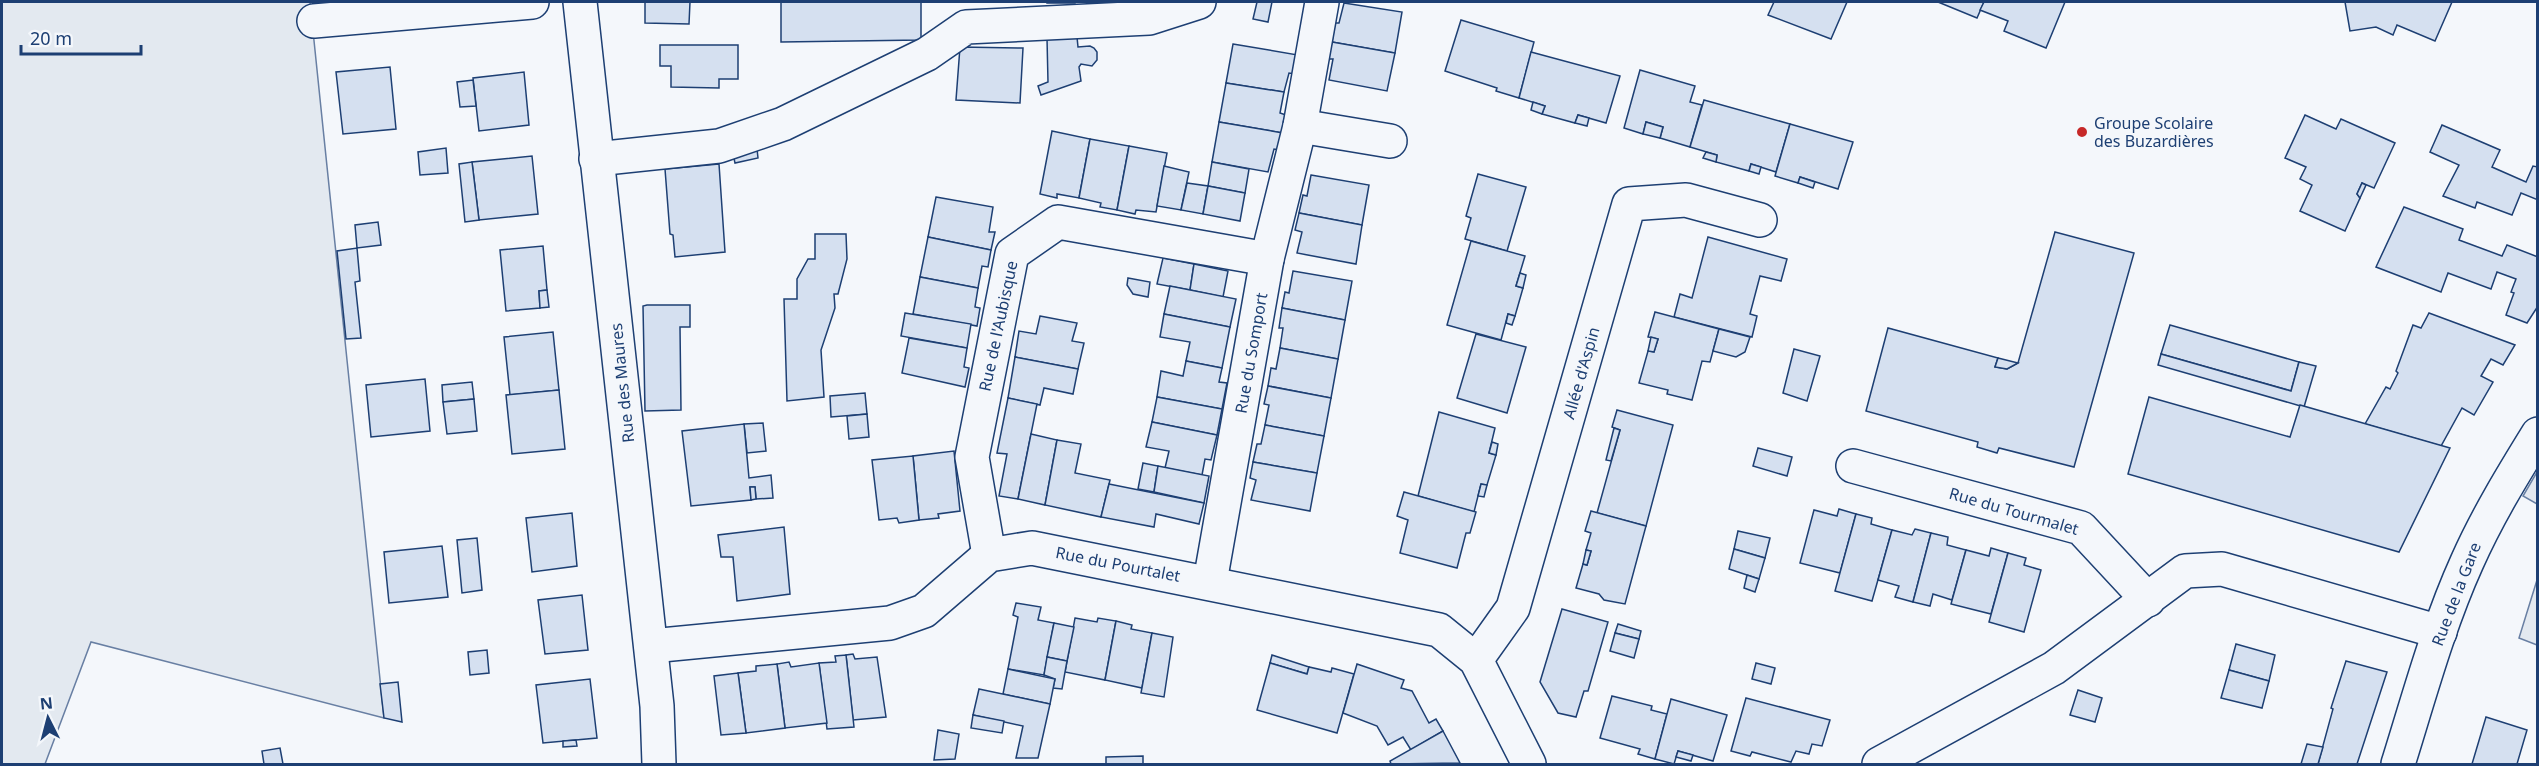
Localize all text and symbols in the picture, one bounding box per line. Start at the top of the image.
scale bar [21,18,141,56]
text: 20 m [30,26,72,50]
place label: Groupe Scolaire des Buzardières [2094,112,2214,152]
marker: Groupe Scolaire des Buzardières [2075,125,2089,139]
street label: Rue de l'Aubisque [973,259,1023,393]
street label: Rue du Somport [1230,291,1272,415]
street label: Rue des Maures [605,322,639,444]
street label: Allée d'Aspin [1557,324,1605,422]
street label: Rue du Tourmalet [1947,482,2082,540]
street label: Rue de la Gare [2426,539,2486,649]
street label: Rue du Pourtalet [1054,541,1182,587]
north arrow [18,688,78,748]
text: N [39,691,54,715]

